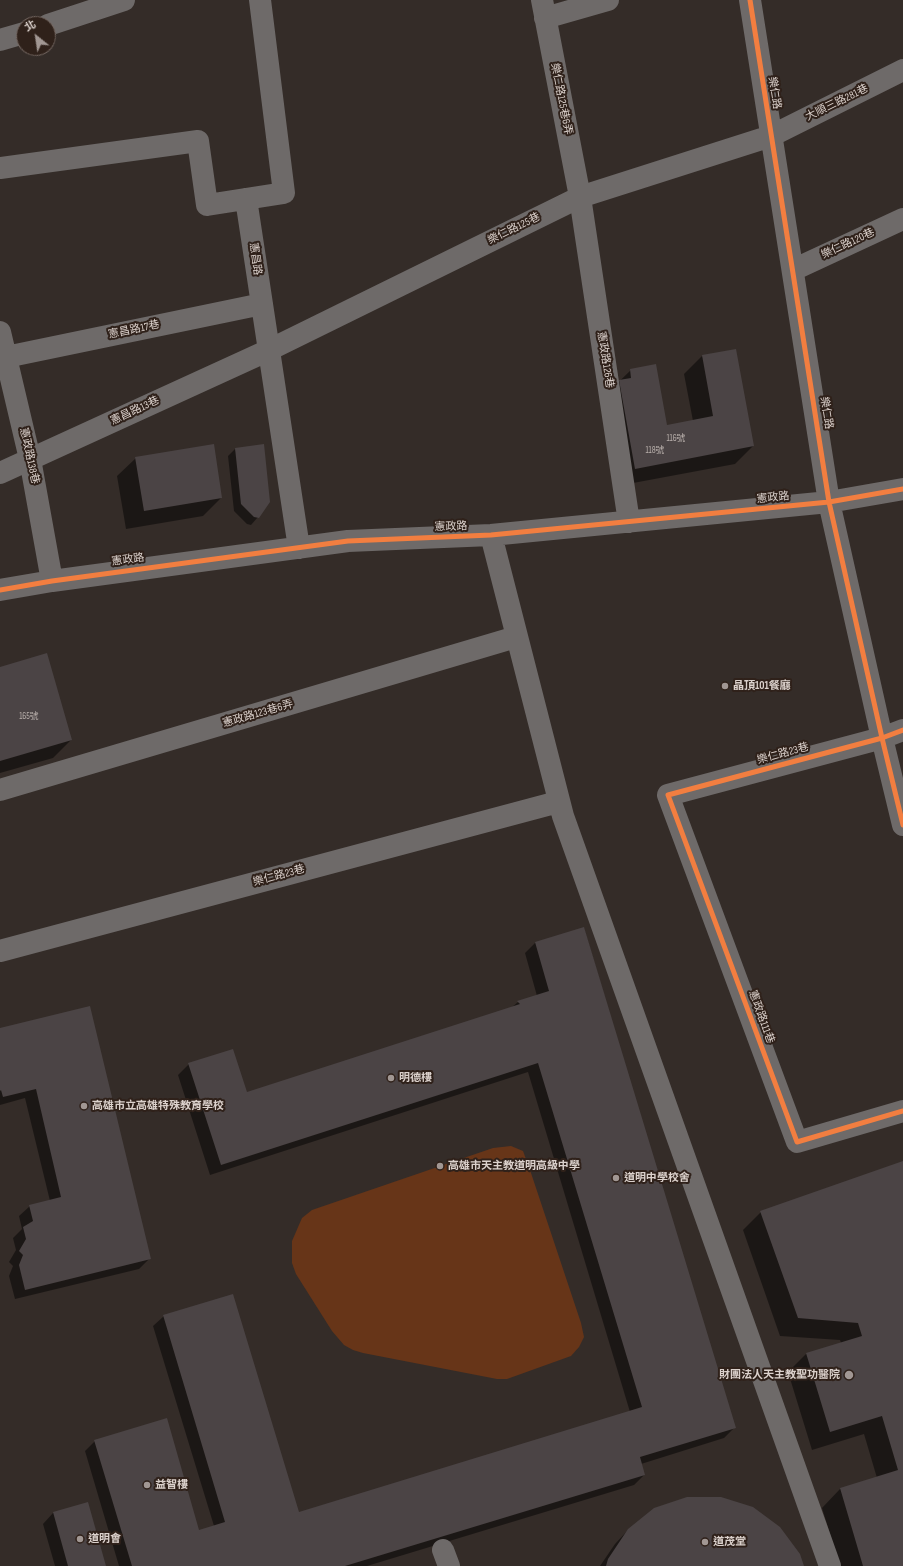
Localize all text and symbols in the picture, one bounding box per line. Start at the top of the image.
north arrow [16,16,56,56]
text: 北 [22,18,38,34]
street label: 樂仁路125巷6弄 [548,62,574,136]
street label: 樂仁路 [765,76,783,110]
street label: 大順三路281巷 [803,82,871,124]
street label: 樂仁路125巷 [486,211,542,247]
street label: 樂仁路120巷 [819,226,877,262]
street label: 憲昌路 [246,242,264,276]
street label: 憲昌路17巷 [107,318,161,342]
street label: 憲政路126巷 [594,331,616,389]
street label: 憲昌路13巷 [108,394,162,428]
street label: 樂仁路 [817,396,835,430]
street label: 憲政路138巷 [17,427,41,485]
house number: 116號 [666,434,686,444]
house number: 118號 [645,446,665,456]
street label: 憲政路 [756,490,790,506]
street label: 憲政路 [434,520,468,534]
street label: 憲政路 [111,551,145,569]
place label: 晶頂101餐廳 [733,679,791,693]
marker: 晶頂101餐廳 [720,681,730,691]
street label: 憲政路123巷6弄 [221,698,295,730]
house number: 165號 [19,712,39,722]
street label: 樂仁路23巷 [756,741,810,767]
street label: 樂仁路23巷 [252,863,306,889]
street label: 憲政路111巷 [745,989,777,1045]
place label: 明德樓 [399,1071,432,1085]
marker: 明德樓 [386,1073,396,1083]
place label: 高雄市立高雄特殊教育學校 [92,1099,224,1113]
marker: 高雄市立高雄特殊教育學校 [79,1101,89,1111]
place label: 高雄市天主教道明高級中學 [448,1159,580,1173]
marker: 高雄市天主教道明高級中學 [435,1161,445,1171]
place label: 道明中學校舍 [624,1171,690,1185]
marker: 道明中學校舍 [611,1173,621,1183]
place label: 財團法人天主教聖功醫院 [719,1368,840,1382]
marker: 財團法人天主教聖功醫院 [843,1369,855,1381]
place label: 益智樓 [155,1478,188,1492]
marker: 益智樓 [142,1480,152,1490]
place label: 道明會 [88,1532,121,1546]
marker: 道明會 [75,1534,85,1544]
place label: 道茂堂 [713,1535,746,1549]
marker: 道茂堂 [700,1537,710,1547]

